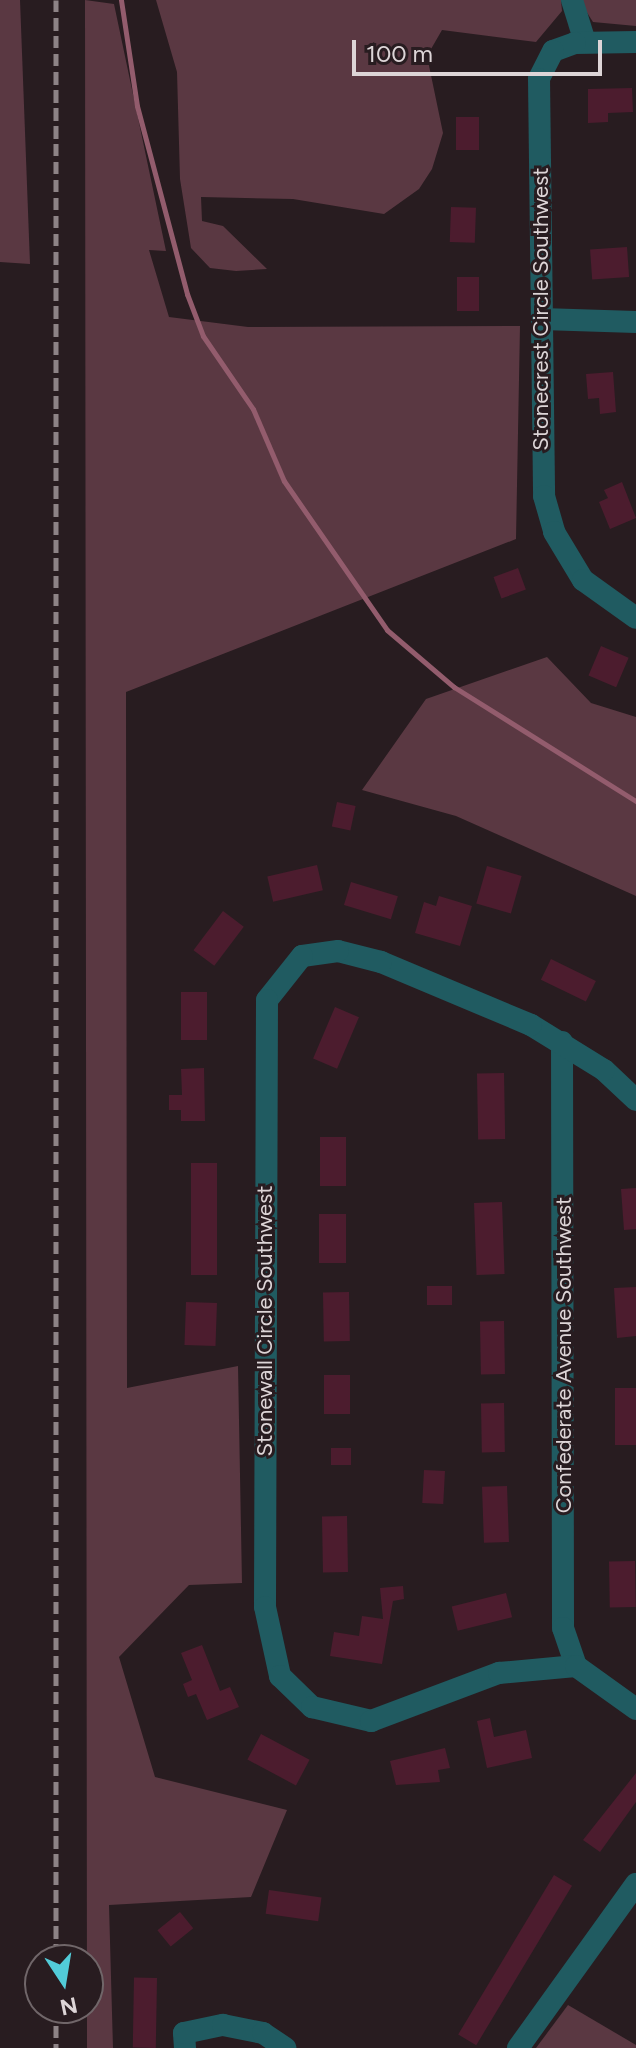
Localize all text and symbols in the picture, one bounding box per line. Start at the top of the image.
scale bar [356,24,606,74]
text: 100 m [366,39,433,68]
street label: Stonecrest Circle Southwest [528,167,554,451]
street label: Stonewall Circle Southwest [252,1186,278,1456]
street label: Confederate Avenue Southwest [551,1197,577,1513]
north arrow [24,1944,104,2024]
text: N [58,1991,80,2021]

